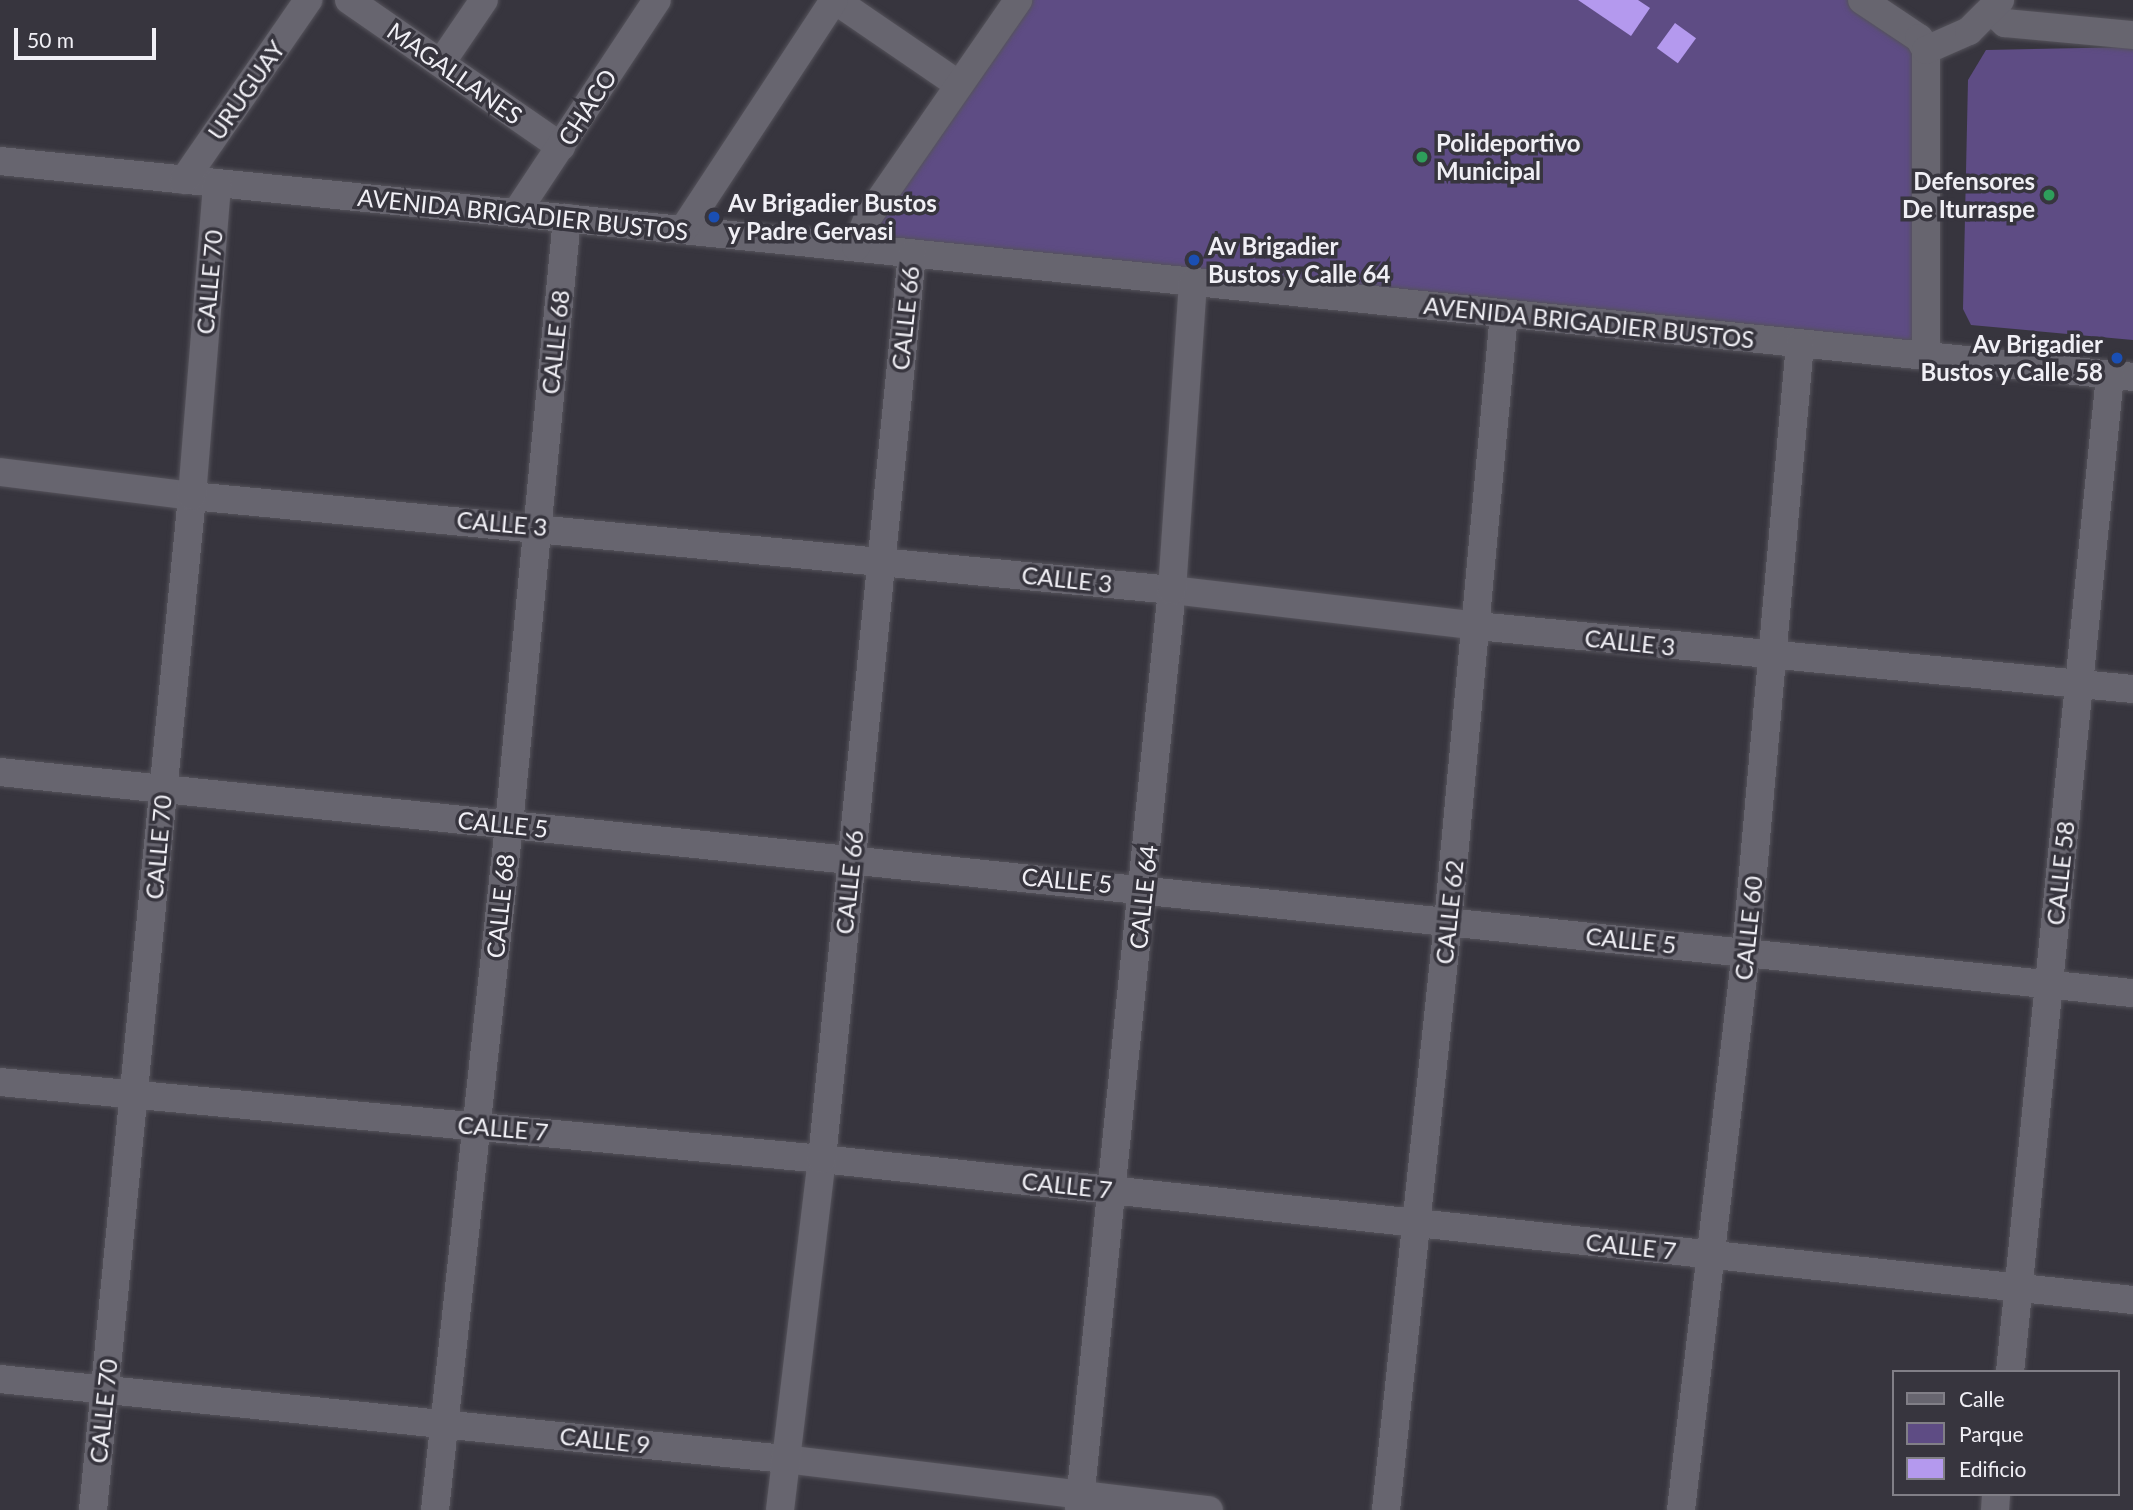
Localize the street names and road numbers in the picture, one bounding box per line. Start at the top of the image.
street label: MAGALLANES [382,16,528,130]
street label: URUGUAY [201,35,291,145]
street label: CHACO [552,63,622,151]
street label: AVENIDA BRIGADIER BUSTOS [356,182,690,246]
street label: CALLE 70 [190,229,228,335]
street label: CALLE 66 [885,264,925,372]
street label: CALLE 68 [535,288,575,396]
street label: AVENIDA BRIGADIER BUSTOS [1422,290,1756,354]
street label: CALLE 3 [455,505,549,541]
street label: CALLE 3 [1020,560,1114,598]
street label: CALLE 3 [1583,623,1677,661]
street label: CALLE 70 [139,794,177,900]
street label: CALLE 5 [456,805,550,843]
street label: CALLE 58 [2040,819,2080,927]
street label: CALLE 66 [829,828,869,936]
street label: CALLE 64 [1123,843,1163,951]
street label: CALLE 68 [480,852,520,960]
street label: CALLE 62 [1429,858,1469,966]
street label: CALLE 5 [1020,862,1114,898]
street label: CALLE 60 [1728,874,1768,982]
street label: CALLE 5 [1584,921,1678,959]
street label: CALLE 7 [456,1110,550,1146]
street label: CALLE 7 [1020,1166,1114,1204]
street label: CALLE 7 [1584,1227,1678,1265]
street label: CALLE 70 [83,1357,123,1465]
street label: CALLE 9 [558,1421,652,1459]

